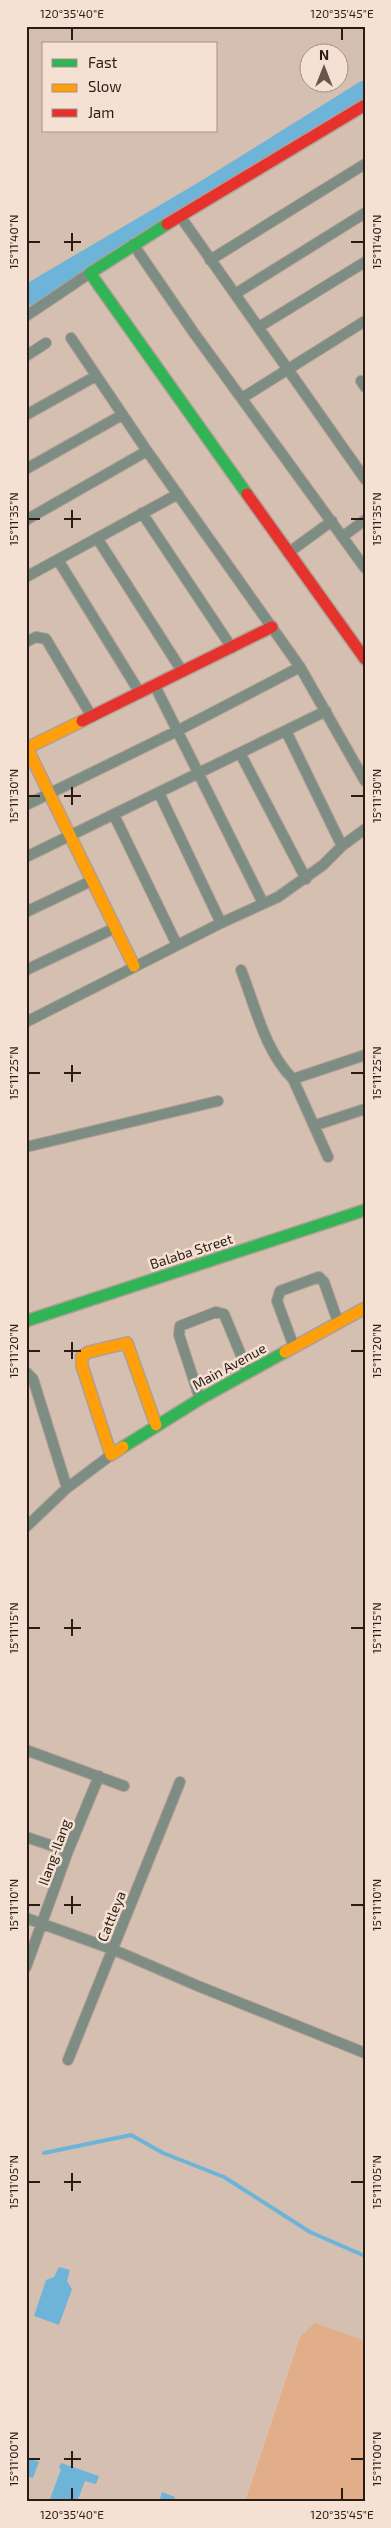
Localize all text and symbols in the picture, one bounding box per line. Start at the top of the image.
text: 120°35'40"E [40,6,104,20]
text: 120°35'45"E [310,6,374,20]
legend [42,42,218,132]
north arrow [298,42,348,92]
text: N [319,46,329,63]
text: Fast [88,53,118,71]
text: Slow [88,77,122,95]
text: Jam [88,103,114,121]
text: 15°11'40"N [6,215,20,269]
text: 15°11'40"N [369,215,383,269]
text: 15°11'35"N [6,492,20,546]
text: 15°11'35"N [369,492,383,546]
text: 15°11'30"N [6,769,20,823]
text: 15°11'30"N [369,769,383,823]
text: 15°11'25"N [6,1046,20,1100]
text: 15°11'25"N [369,1046,383,1100]
street label: Balaba Street [148,1230,234,1272]
text: 15°11'20"N [6,1324,20,1378]
text: 15°11'20"N [369,1324,383,1378]
street label: Main Avenue [189,1339,269,1393]
text: 15°11'15"N [6,1602,20,1654]
text: 15°11'15"N [369,1602,383,1654]
street label: Ilang-Ilang [34,1816,74,1887]
text: 15°11'10"N [6,1879,20,1931]
text: 15°11'10"N [369,1879,383,1931]
street label: Cattleya [93,1888,129,1944]
text: 15°11'05"N [6,2155,20,2209]
text: 15°11'05"N [369,2155,383,2209]
text: 15°11'00"N [6,2432,20,2486]
text: 15°11'00"N [369,2432,383,2486]
text: 120°35'40"E [40,2507,104,2521]
text: 120°35'45"E [310,2507,374,2521]

